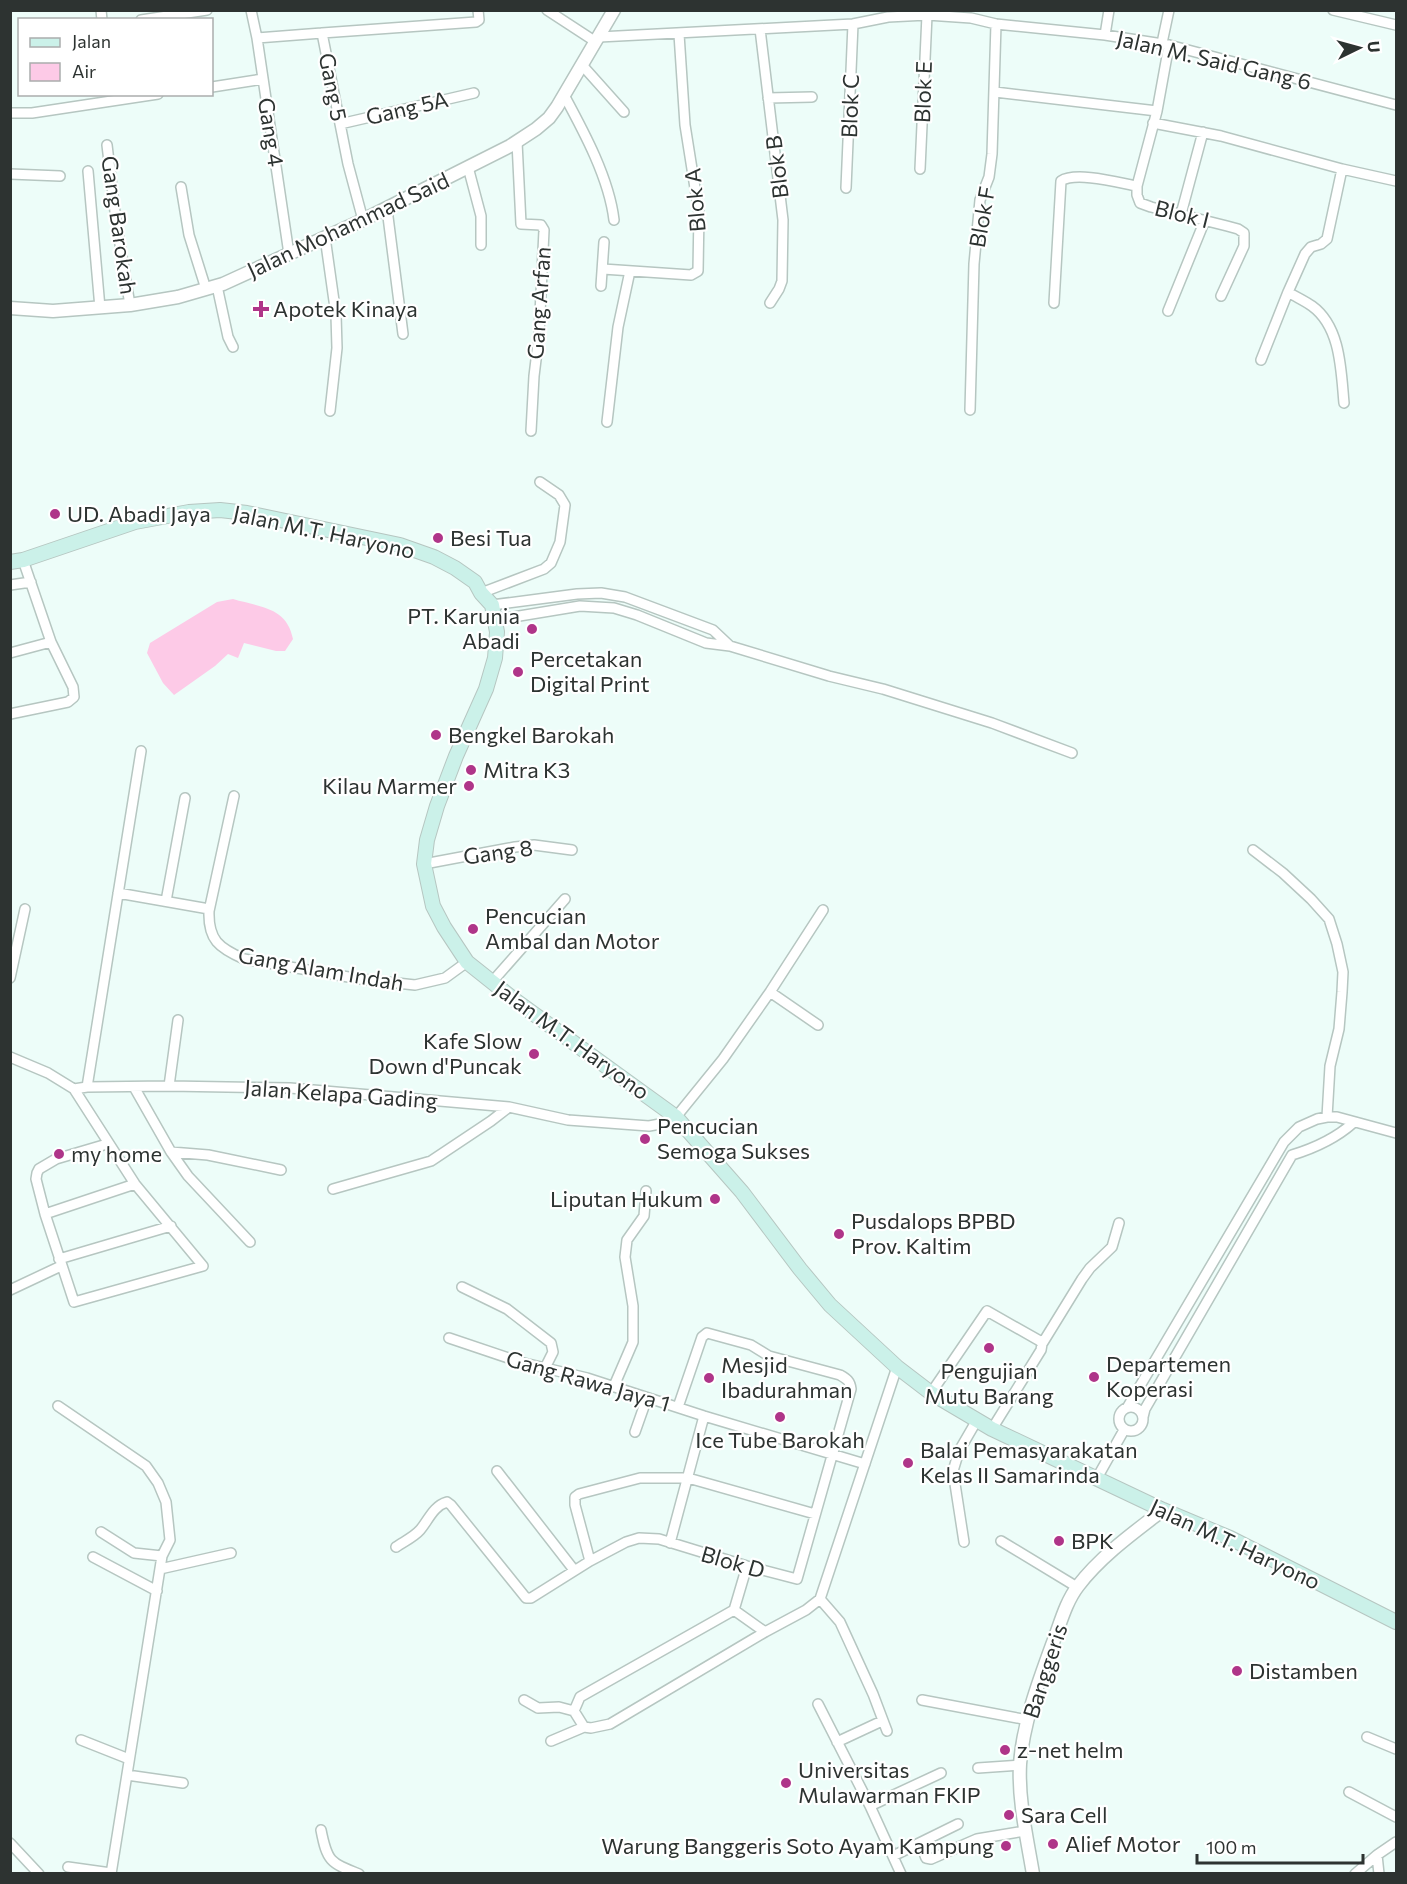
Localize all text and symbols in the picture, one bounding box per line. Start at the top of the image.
legend [18,18,213,96]
north arrow [1329,18,1389,78]
street label: Jalan M. Said Gang 6 [1114,24,1314,95]
text: Jalan [72,30,111,52]
text: U [1364,40,1384,53]
street label: Gang 5 [314,50,353,123]
text: Air [72,60,96,82]
street label: Blok E [908,60,937,124]
street label: Blok C [835,73,864,139]
street label: Gang 5A [363,85,451,130]
street label: Gang 4 [253,95,290,168]
street label: Blok B [759,134,794,200]
street label: Gang Barokah [96,154,143,296]
street label: Jalan Mohammad Said [243,166,453,283]
street label: Blok A [678,167,711,233]
street label: Blok F [963,184,1000,250]
street label: Blok I [1152,194,1212,233]
street label: Gang Arfan [521,246,556,360]
place label: Apotek Kinaya [273,295,418,322]
marker: Apotek Kinaya [254,302,268,316]
street label: Jalan M.T. Haryono [231,499,417,564]
place label: UD. Abadi Jaya [67,500,211,527]
marker: UD. Abadi Jaya [48,507,62,521]
place label: Besi Tua [450,524,532,551]
marker: Besi Tua [431,531,445,545]
place label: PT. Karunia Abadi [407,602,520,654]
marker: PT. Karunia Abadi [525,622,539,636]
place label: Percetakan Digital Print [530,645,650,697]
marker: Percetakan Digital Print [511,665,525,679]
place label: Bengkel Barokah [448,721,614,748]
marker: Bengkel Barokah [429,728,443,742]
place label: Mitra K3 [483,756,570,783]
marker: Mitra K3 [464,763,478,777]
place label: Kilau Marmer [322,772,457,799]
marker: Kilau Marmer [462,779,476,793]
street label: Gang 8 [462,833,534,870]
place label: Pencucian Ambal dan Motor [485,902,660,954]
marker: Pencucian Ambal dan Motor [466,922,480,936]
street label: Gang Alam Indah [236,941,406,996]
street label: Jalan M.T. Haryono [489,974,655,1105]
place label: Kafe Slow Down d'Puncak [368,1027,522,1079]
marker: Kafe Slow Down d'Puncak [527,1047,541,1061]
street label: Jalan Kelapa Gading [243,1073,439,1114]
place label: Pencucian Semoga Sukses [657,1112,810,1164]
marker: Pencucian Semoga Sukses [638,1132,652,1146]
place label: my home [71,1140,162,1167]
marker: my home [52,1147,66,1161]
place label: Liputan Hukum [550,1185,703,1212]
marker: Liputan Hukum [708,1192,722,1206]
place label: Pusdalops BPBD Prov. Kaltim [851,1207,1015,1259]
marker: Pusdalops BPBD Prov. Kaltim [832,1227,846,1241]
marker: Pengujian Mutu Barang [982,1341,996,1355]
street label: Gang Rawa Jaya 1 [503,1344,673,1417]
place label: Departemen Koperasi [1106,1350,1231,1402]
place label: Mesjid Ibadurahman [721,1351,853,1403]
place label: Pengujian Mutu Barang [924,1357,1054,1409]
marker: Departemen Koperasi [1087,1370,1101,1384]
marker: Mesjid Ibadurahman [702,1371,716,1385]
marker: Ice Tube Barokah [773,1410,787,1424]
place label: Ice Tube Barokah [695,1426,865,1453]
place label: Balai Pemasyarakatan Kelas II Samarinda [920,1436,1138,1488]
marker: Balai Pemasyarakatan Kelas II Samarinda [901,1456,915,1470]
street label: Jalan M.T. Haryono [1146,1492,1325,1595]
place label: BPK [1071,1527,1114,1554]
marker: BPK [1052,1534,1066,1548]
street label: Blok D [698,1540,768,1583]
street label: Banggeris [1017,1620,1073,1722]
place label: Distamben [1249,1657,1358,1684]
marker: Distamben [1230,1664,1244,1678]
place label: z-net helm [1017,1736,1124,1763]
marker: z-net helm [998,1743,1012,1757]
place label: Universitas Mulawarman FKIP [798,1756,981,1808]
marker: Universitas Mulawarman FKIP [779,1776,793,1790]
place label: Sara Cell [1021,1801,1108,1828]
marker: Sara Cell [1002,1808,1016,1822]
scale bar [1197,1827,1364,1865]
place label: Alief Motor [1065,1830,1181,1857]
place label: Warung Banggeris Soto Ayam Kampung [601,1832,994,1859]
text: 100 m [1206,1836,1256,1858]
marker: Alief Motor [1046,1837,1060,1851]
marker: Warung Banggeris Soto Ayam Kampung [999,1839,1013,1853]

